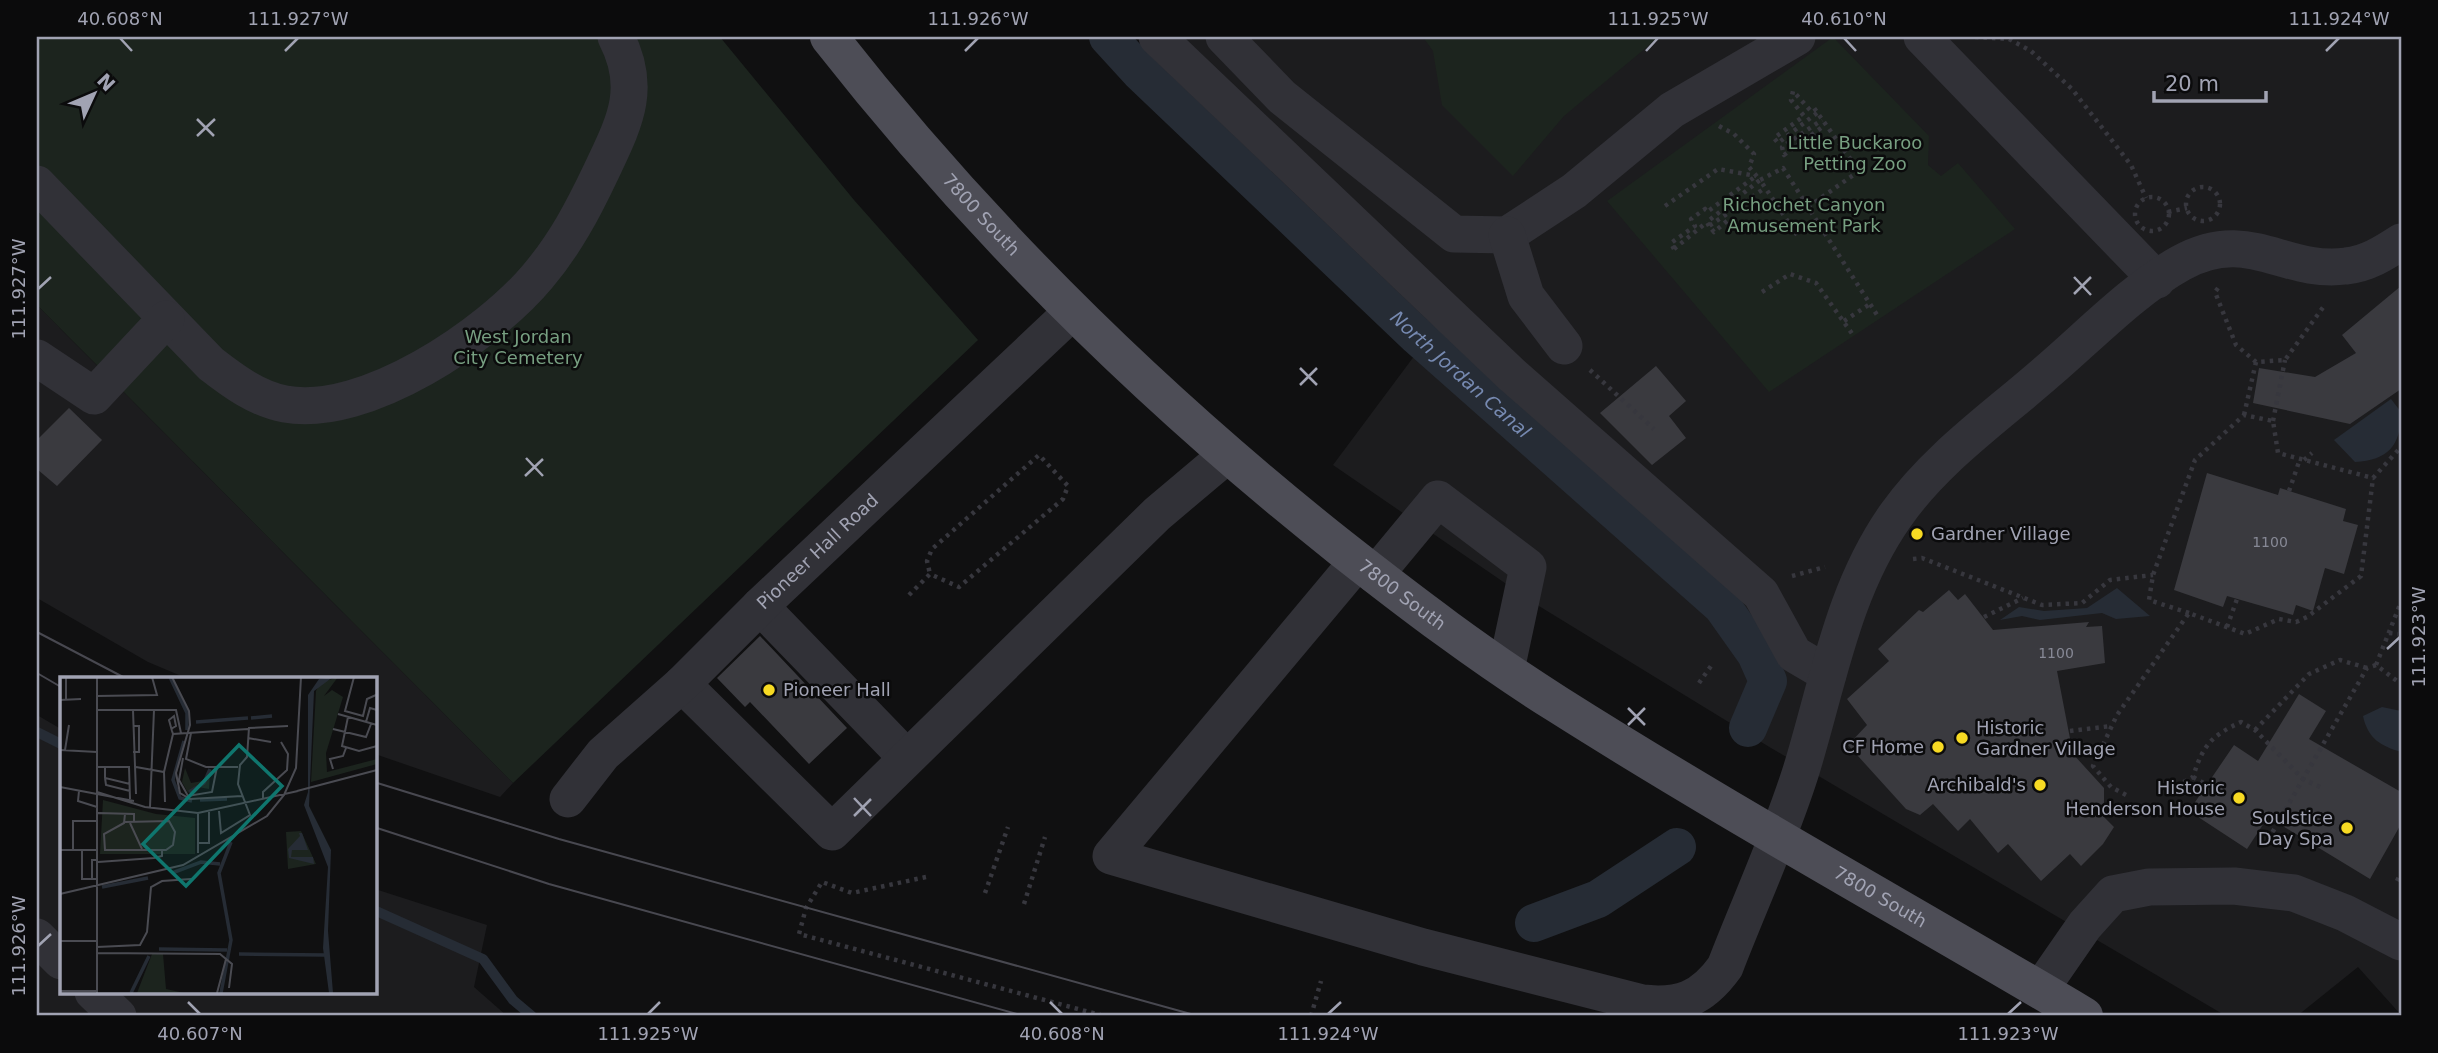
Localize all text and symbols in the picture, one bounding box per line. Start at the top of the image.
text: 40.608°N [77,8,163,29]
text: 111.927°W [247,8,349,29]
text: 111.926°W [927,8,1029,29]
text: 111.925°W [1607,8,1709,29]
text: 40.610°N [1801,8,1887,29]
text: 111.924°W [2288,8,2390,29]
north arrow [60,60,130,130]
scale bar [2154,60,2266,104]
text: N [93,69,120,96]
text: 20 m [2165,72,2219,96]
park label: Little Buckaroo Petting Zoo [1788,132,1922,174]
street label: 7800 South [938,169,1024,260]
park label: Richochet Canyon Amusement Park [1722,194,1886,236]
text: 111.927°W [8,238,29,340]
water label: North Jordan Canal [1386,306,1536,443]
park label: West Jordan City Cemetery [453,326,583,368]
street label: Pioneer Hall Road [752,489,882,613]
place label: Gardner Village [1931,523,2071,544]
marker: Gardner Village [1909,526,1925,542]
house number: 1100 [2252,534,2288,550]
street label: 7800 South [1355,555,1450,634]
text: 111.923°W [2408,586,2429,688]
house number: 1100 [2038,645,2074,661]
inset map [60,677,376,993]
place label: Pioneer Hall [783,679,891,700]
marker: Pioneer Hall [761,682,777,698]
place label: Historic Gardner Village [1976,717,2116,759]
marker: Historic Gardner Village [1954,730,1970,746]
place label: CF Home [1842,736,1924,757]
marker: CF Home [1930,739,1946,755]
place label: Archibald's [1927,774,2026,795]
marker: Archibald's [2032,777,2048,793]
place label: Historic Henderson House [2065,777,2225,819]
marker: Historic Henderson House [2231,790,2247,806]
place label: Soulstice Day Spa [2252,807,2333,849]
marker: Soulstice Day Spa [2339,820,2355,836]
street label: 7800 South [1830,862,1931,932]
text: 111.926°W [8,895,29,997]
text: 40.607°N [157,1023,243,1044]
text: 111.925°W [597,1023,699,1044]
text: 40.608°N [1019,1023,1105,1044]
text: 111.924°W [1277,1023,1379,1044]
text: 111.923°W [1957,1023,2059,1044]

